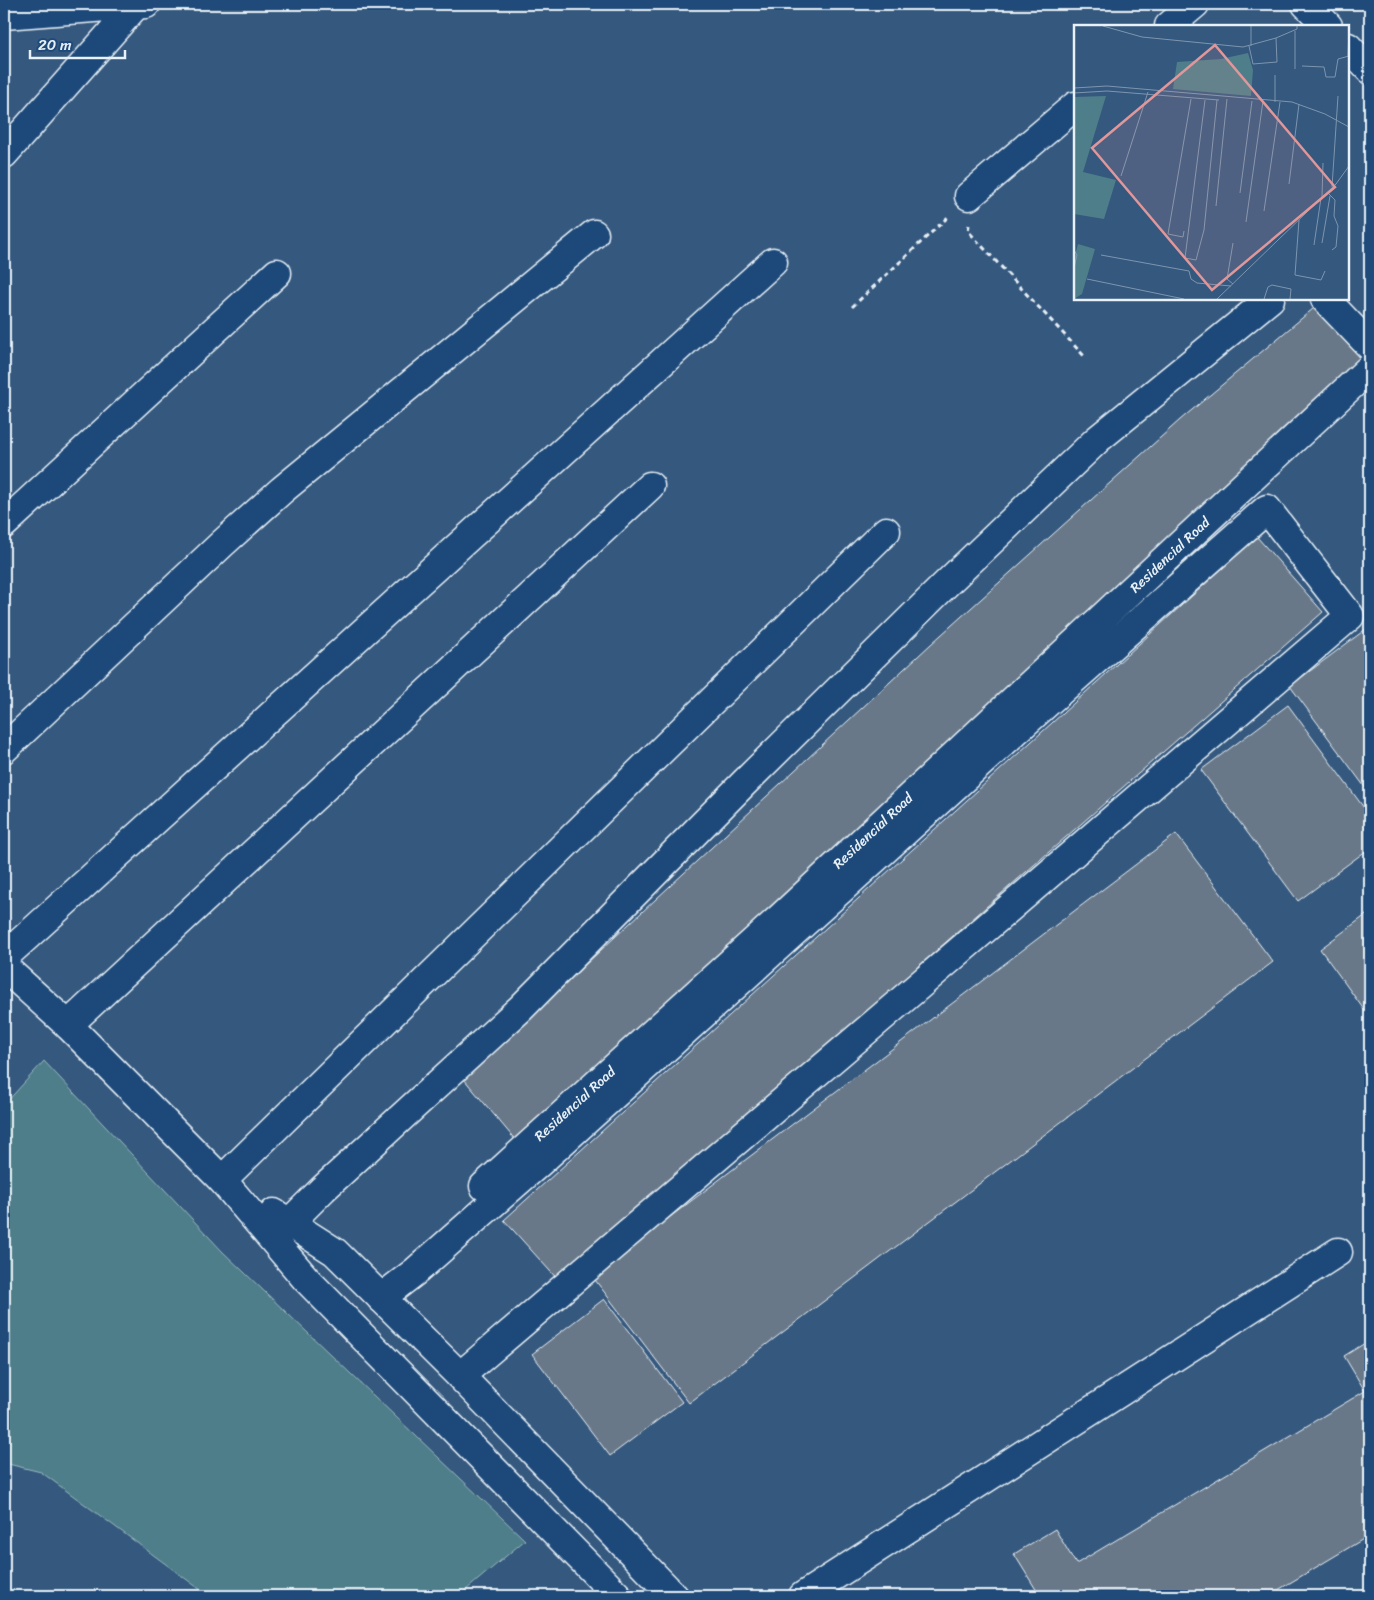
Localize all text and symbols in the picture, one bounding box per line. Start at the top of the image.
inset map [1074,25,1349,300]
scale bar [30,28,125,60]
text: 20 m [38,32,72,58]
street label: Residencial Road [1124,510,1217,599]
street label: Residencial Road [827,786,920,875]
street label: Residencial Road [528,1059,623,1148]

